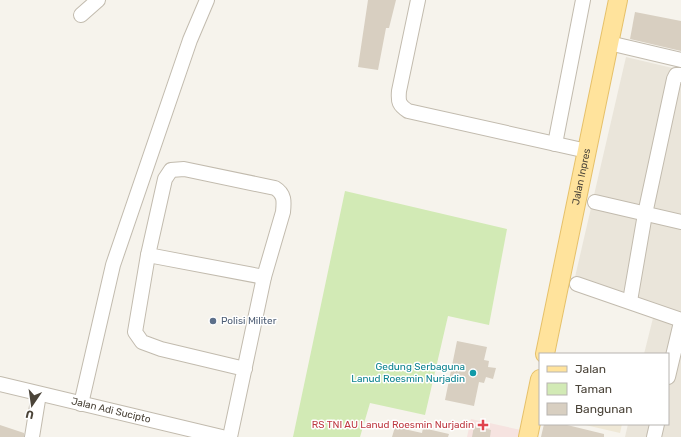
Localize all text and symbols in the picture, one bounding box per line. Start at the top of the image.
street label: Jalan Inpres [570,147,593,206]
place label: Polisi Militer [221,315,277,327]
marker: Polisi Militer [208,316,218,326]
legend [539,353,669,425]
place label: Gedung Serbaguna Lanud Roesmin Nurjadin [351,361,465,385]
text: Jalan [575,362,606,376]
marker: Gedung Serbaguna Lanud Roesmin Nurjadin [468,368,478,378]
text: Taman [575,382,612,396]
north arrow [12,385,52,425]
street label: Jalan Adi Sucipto [70,395,152,426]
text: Bangunan [575,402,632,416]
text: U [24,407,35,421]
place label: RS TNI AU Lanud Roesmin Nurjadin [312,419,474,431]
marker: RS TNI AU Lanud Roesmin Nurjadin [477,419,489,431]

